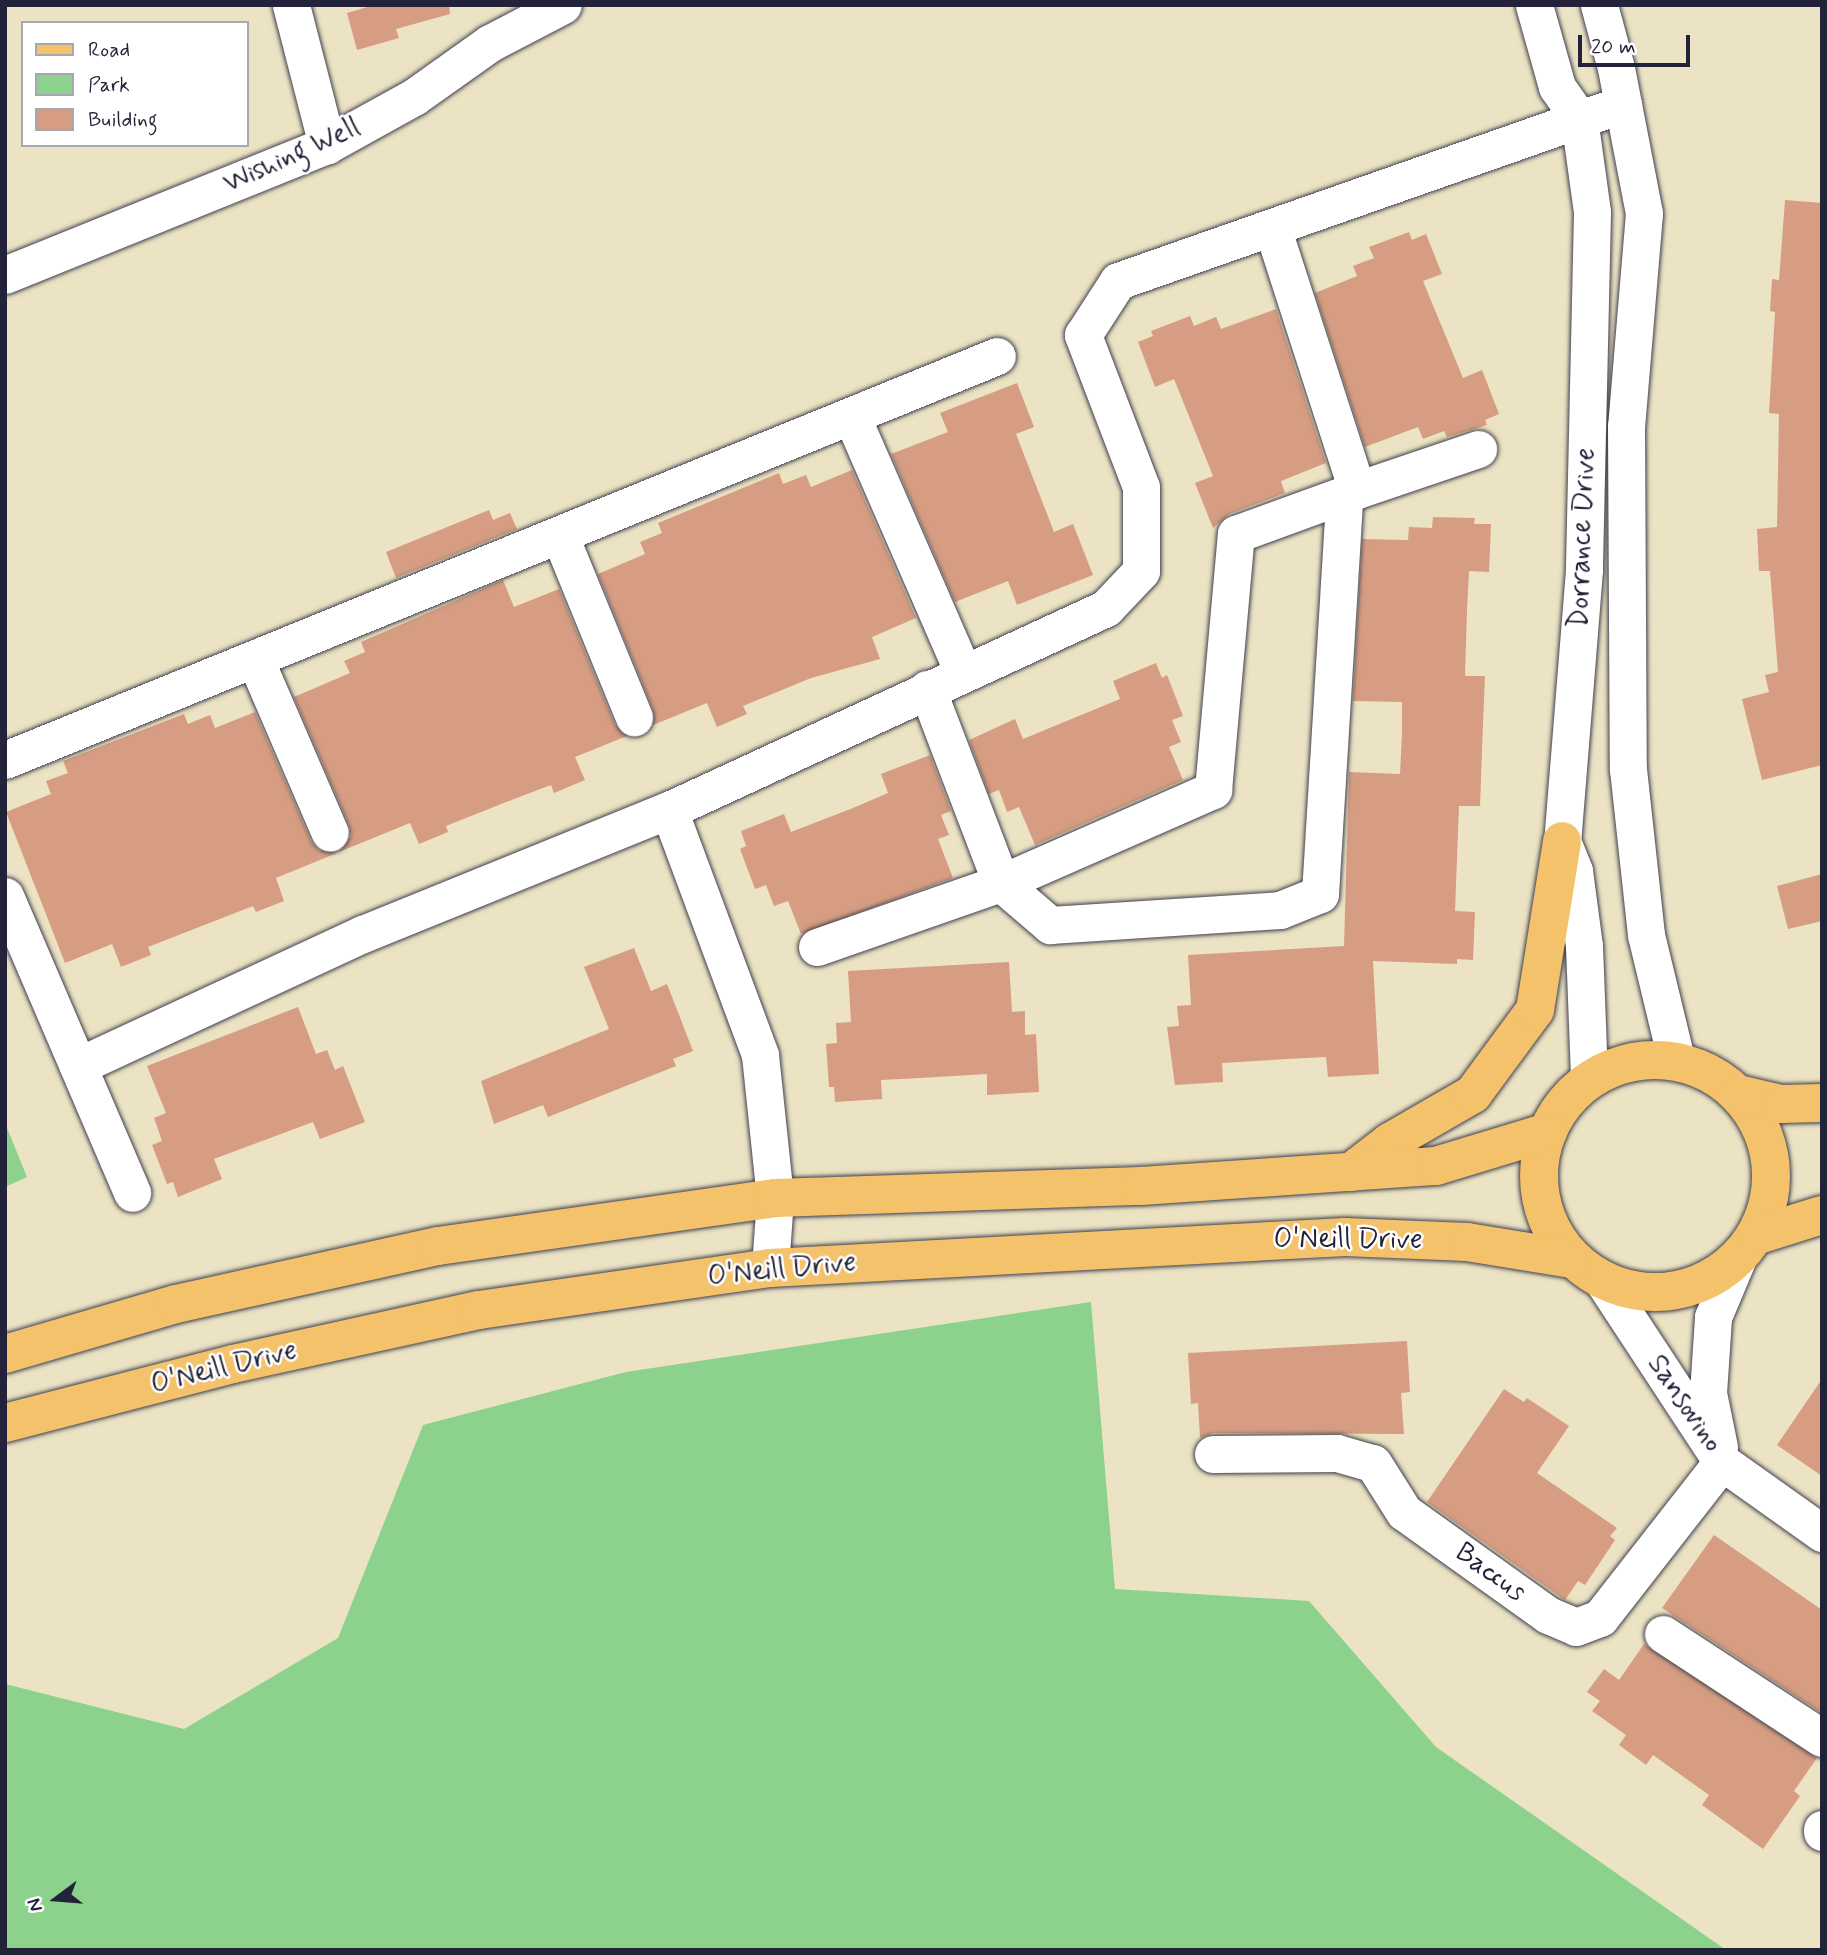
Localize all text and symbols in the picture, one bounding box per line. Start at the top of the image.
legend [21,21,248,147]
scale bar [1582,21,1694,65]
text: 20 m [1591,33,1636,61]
text: Road [88,36,130,64]
text: Park [88,71,130,99]
text: Building [88,106,158,134]
street label: Wishing Well [218,111,366,201]
street label: Dorrance Drive [1563,449,1603,627]
street label: O'Neill Drive [1275,1223,1421,1257]
street label: O'Neill Drive [707,1246,857,1294]
street label: O'Neill Drive [149,1334,299,1402]
street label: Sansovino [1639,1349,1729,1459]
street label: Baccus [1448,1536,1532,1610]
north arrow [21,1864,91,1934]
text: N [22,1895,49,1914]

